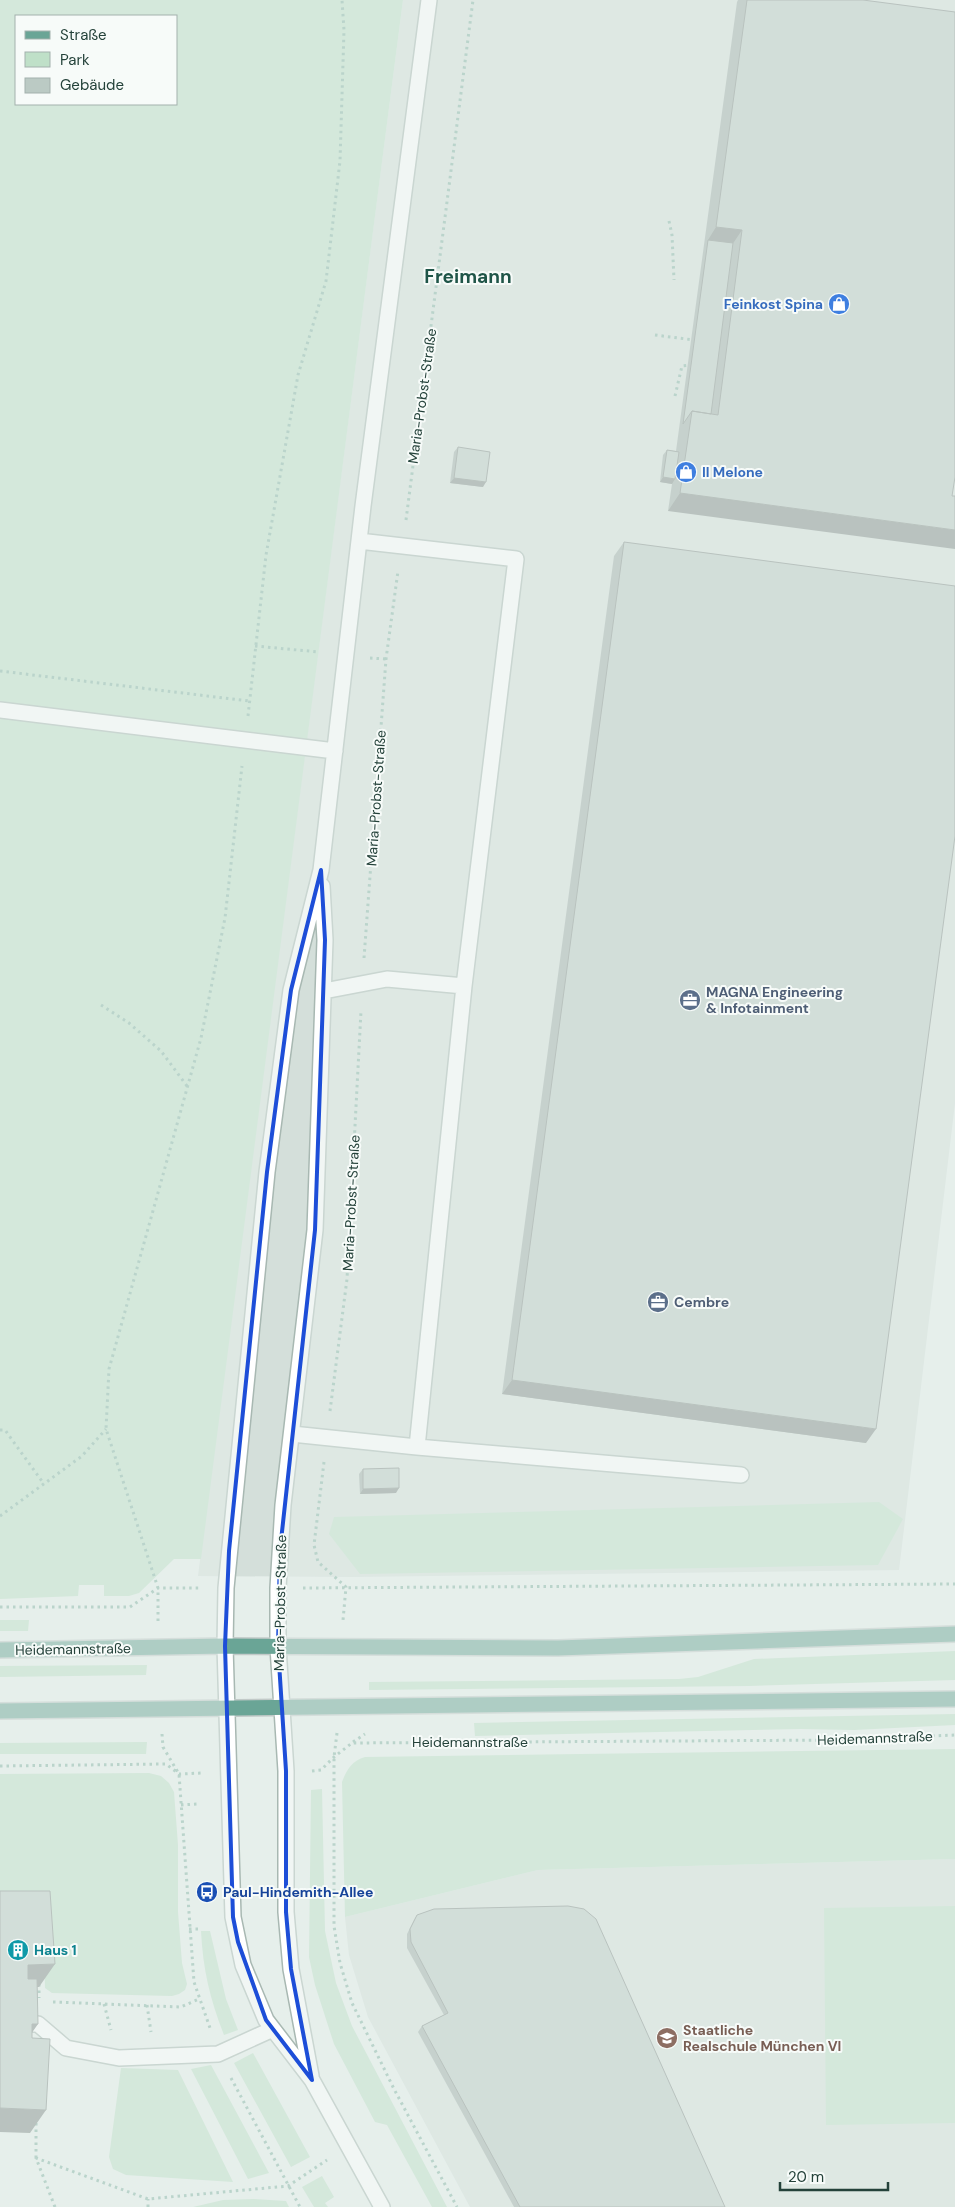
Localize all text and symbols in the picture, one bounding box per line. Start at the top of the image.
legend [15,15,178,105]
text: Straße [60,25,107,45]
text: Park [60,50,90,70]
text: Gebäude [60,75,124,95]
district label: Freimann [424,264,512,289]
shop icon: Feinkost Spina [827,292,851,316]
place label: Feinkost Spina [724,295,823,313]
street label: Maria-Probst-Straße [404,327,440,465]
shop icon: Il Melone [674,460,698,484]
place label: Il Melone [702,463,763,481]
street label: Maria-Probst-Straße [362,729,390,867]
place label: MAGNA Engineering & Infotainment [706,983,843,1017]
office icon: MAGNA Engineering & Infotainment [678,988,702,1012]
street label: Maria-Probst-Straße [338,1134,364,1272]
office icon: Cembre [646,1290,670,1314]
place label: Cembre [674,1293,729,1311]
street label: Maria-Probst-Straße [270,1535,290,1671]
street label: Heidemannstraße [15,1639,131,1659]
street label: Heidemannstraße [817,1727,933,1749]
street label: Heidemannstraße [412,1733,528,1751]
bus stop icon: Paul-Hindemith-Allee [195,1880,219,1904]
place label: Paul-Hindemith-Allee [223,1883,373,1901]
building icon: Haus 1 [6,1938,30,1962]
place label: Haus 1 [34,1941,77,1959]
place label: Staatliche Realschule München VI [683,2021,841,2055]
school or university icon: Staatliche Realschule München VI [655,2026,679,2050]
scale bar [780,2160,888,2192]
text: 20 m [788,2167,824,2187]

